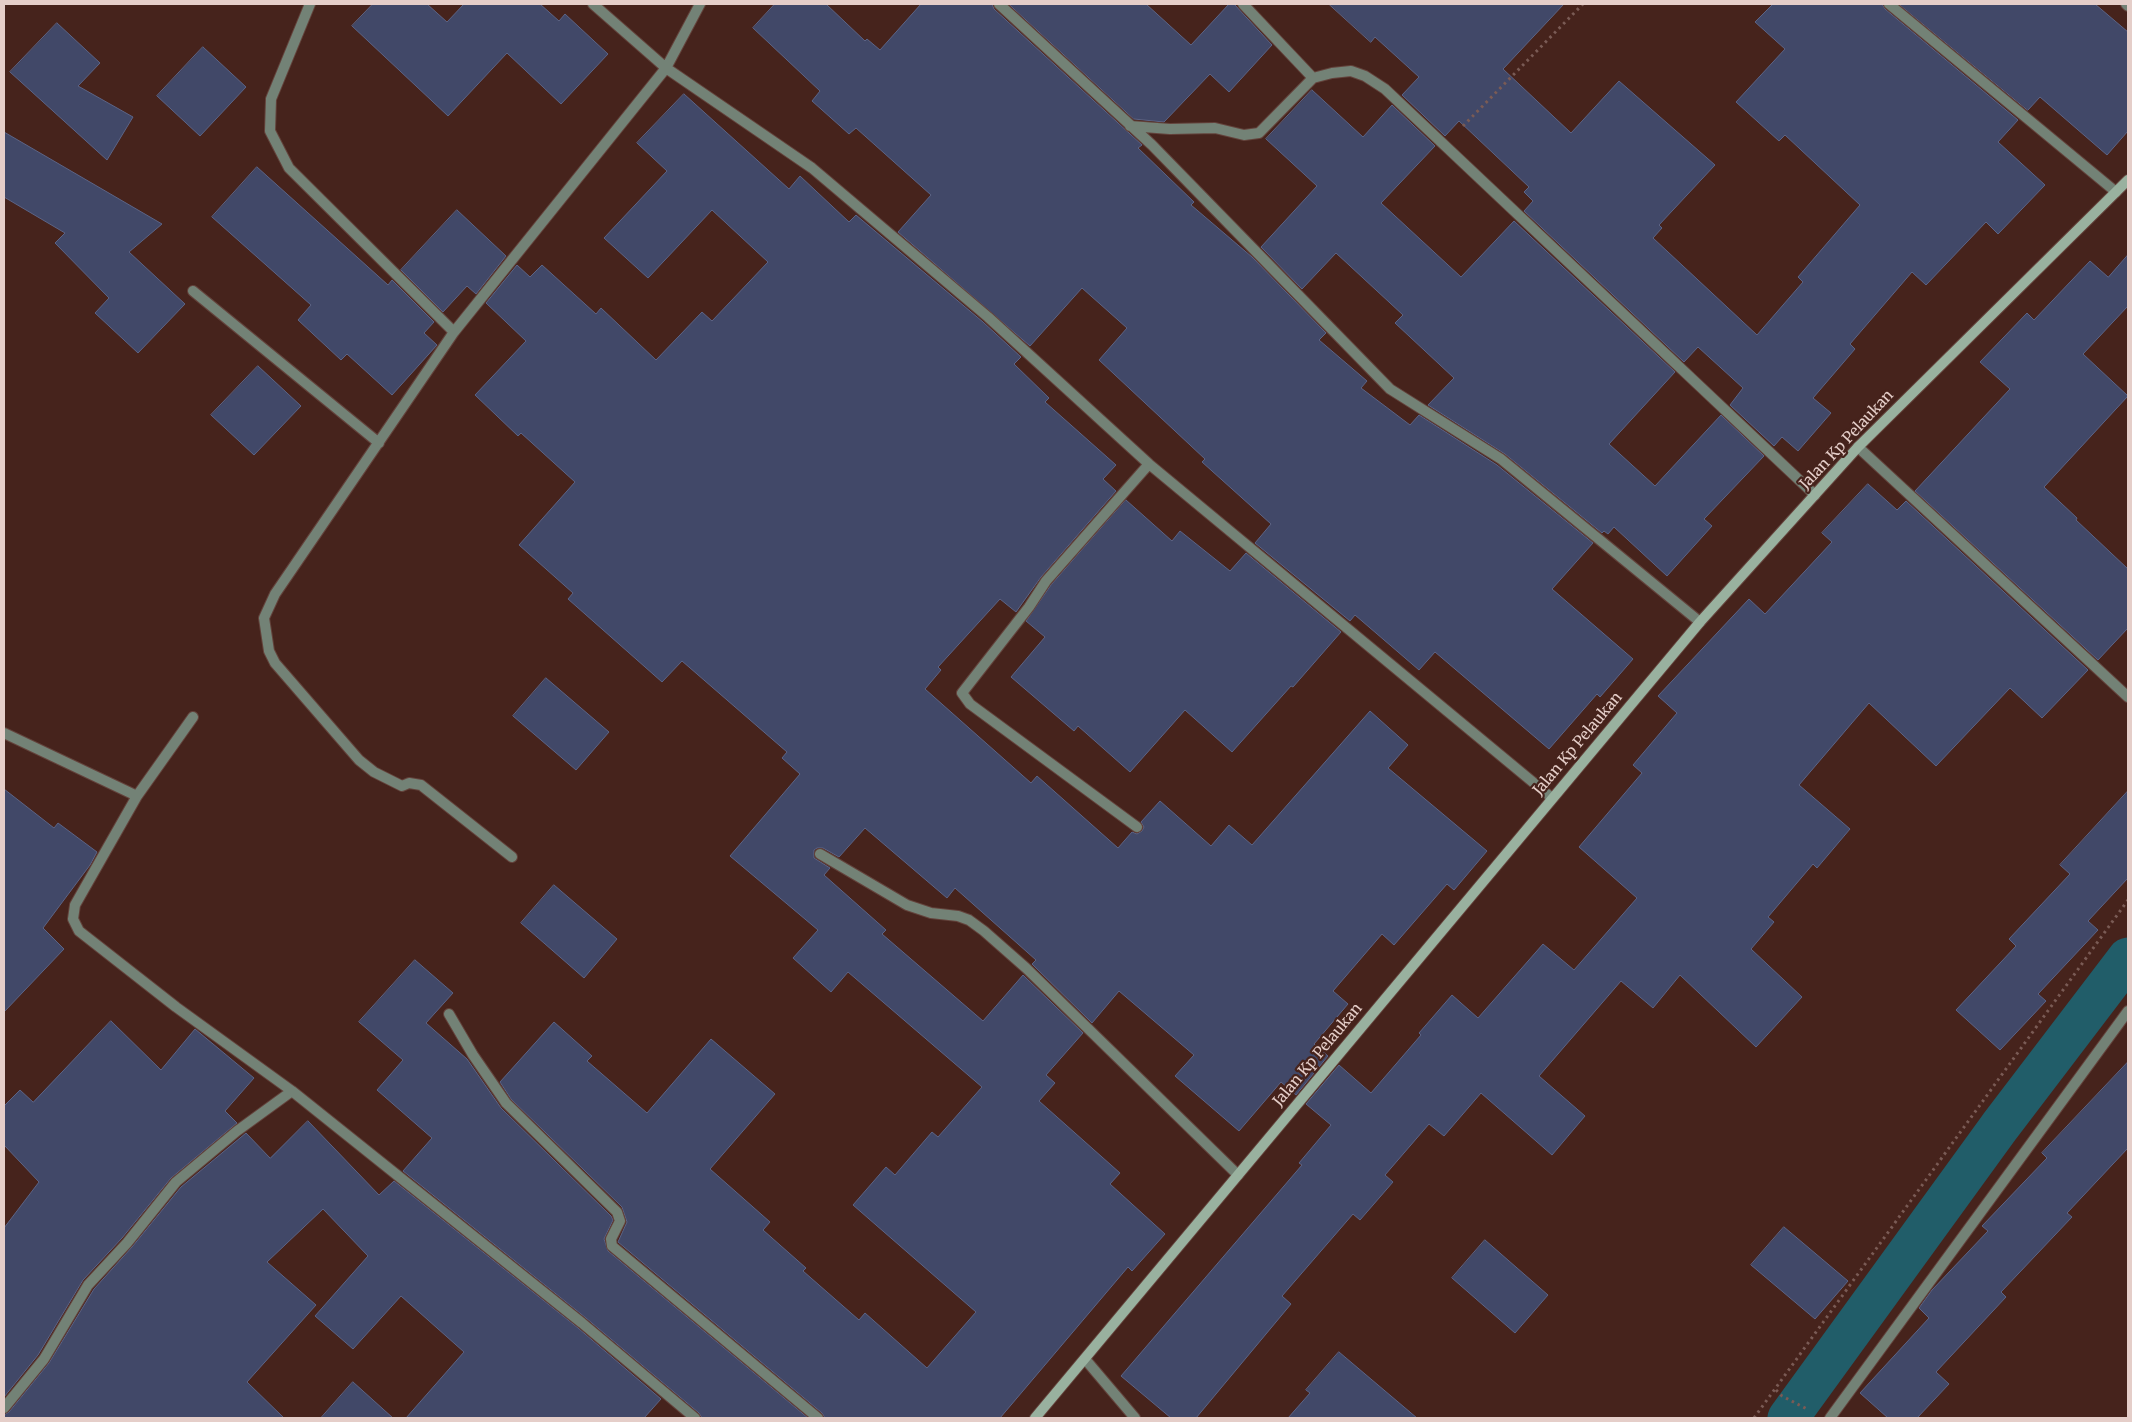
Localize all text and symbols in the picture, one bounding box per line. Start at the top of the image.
street label: Jalan Kp Pelaukan [1796,387,1898,493]
street label: Jalan Kp Pelaukan [1530,689,1626,799]
street label: Jalan Kp Pelaukan [1270,1000,1366,1110]

